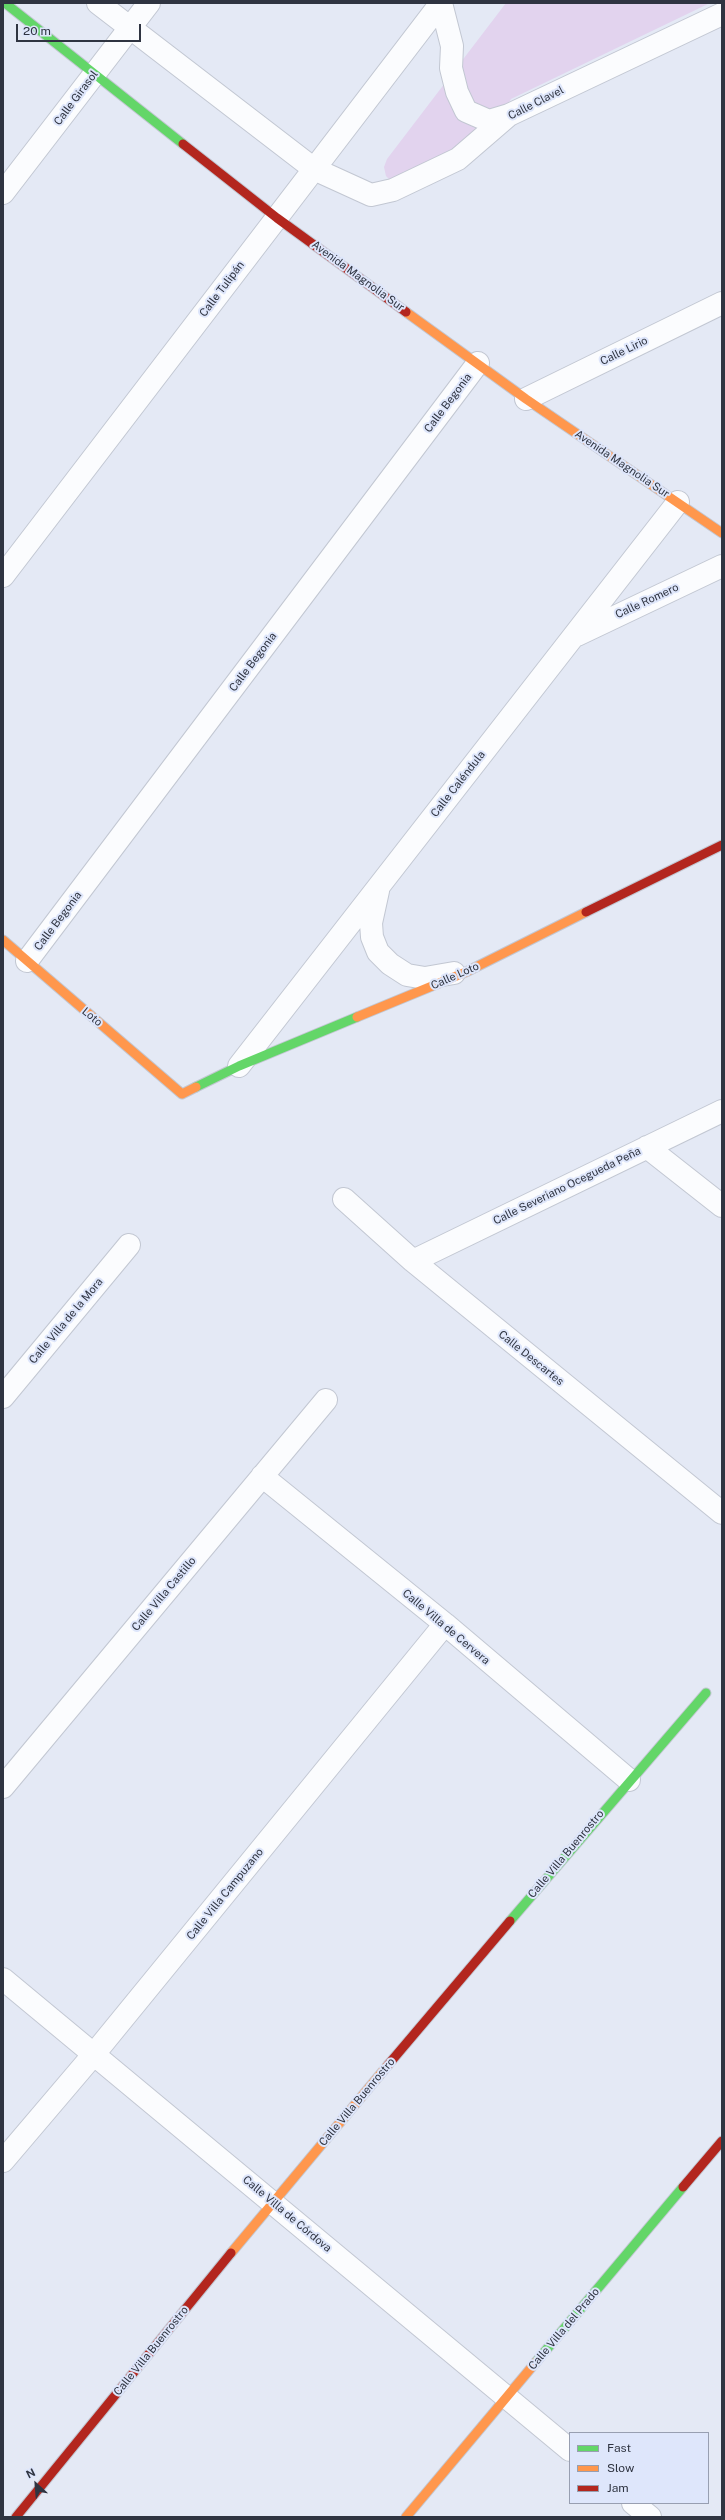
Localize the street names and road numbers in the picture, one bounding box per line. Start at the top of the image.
street label: Calle Girasol [51,68,101,128]
street label: Calle Clavel [506,83,566,123]
street label: Avenida Magnolia Sur [309,238,407,314]
street label: Calle Tulipán [197,259,247,319]
street label: Calle Lirio [598,334,650,368]
street label: Calle Begonia [422,371,474,435]
street label: Avenida Magnolia Sur [572,427,672,501]
street label: Calle Romero [613,581,681,621]
street label: Calle Begonia [227,630,279,694]
street label: Calle Caléndula [428,748,488,820]
street label: Calle Begonia [32,889,84,953]
street label: Calle Loto [429,960,481,992]
street label: Loto [79,1005,105,1029]
street label: Calle Severiano Ocegueda Peña [491,1144,643,1228]
street label: Calle Villa de la Mora [26,1276,106,1366]
street label: Calle Descartes [496,1328,566,1388]
street label: Calle Villa Castillo [129,1554,199,1634]
street label: Calle Villa de Cervera [400,1587,492,1667]
street label: Calle Villa Buenrostro [525,1807,607,1901]
street label: Calle Villa Campuzano [184,1846,266,1942]
street label: Calle Villa Buenrostro [316,2055,398,2149]
street label: Calle Villa de Córdova [240,2173,334,2255]
street label: Calle Villa del Prado [526,2285,602,2373]
street label: Calle Villa Buenrostro [111,2304,191,2398]

